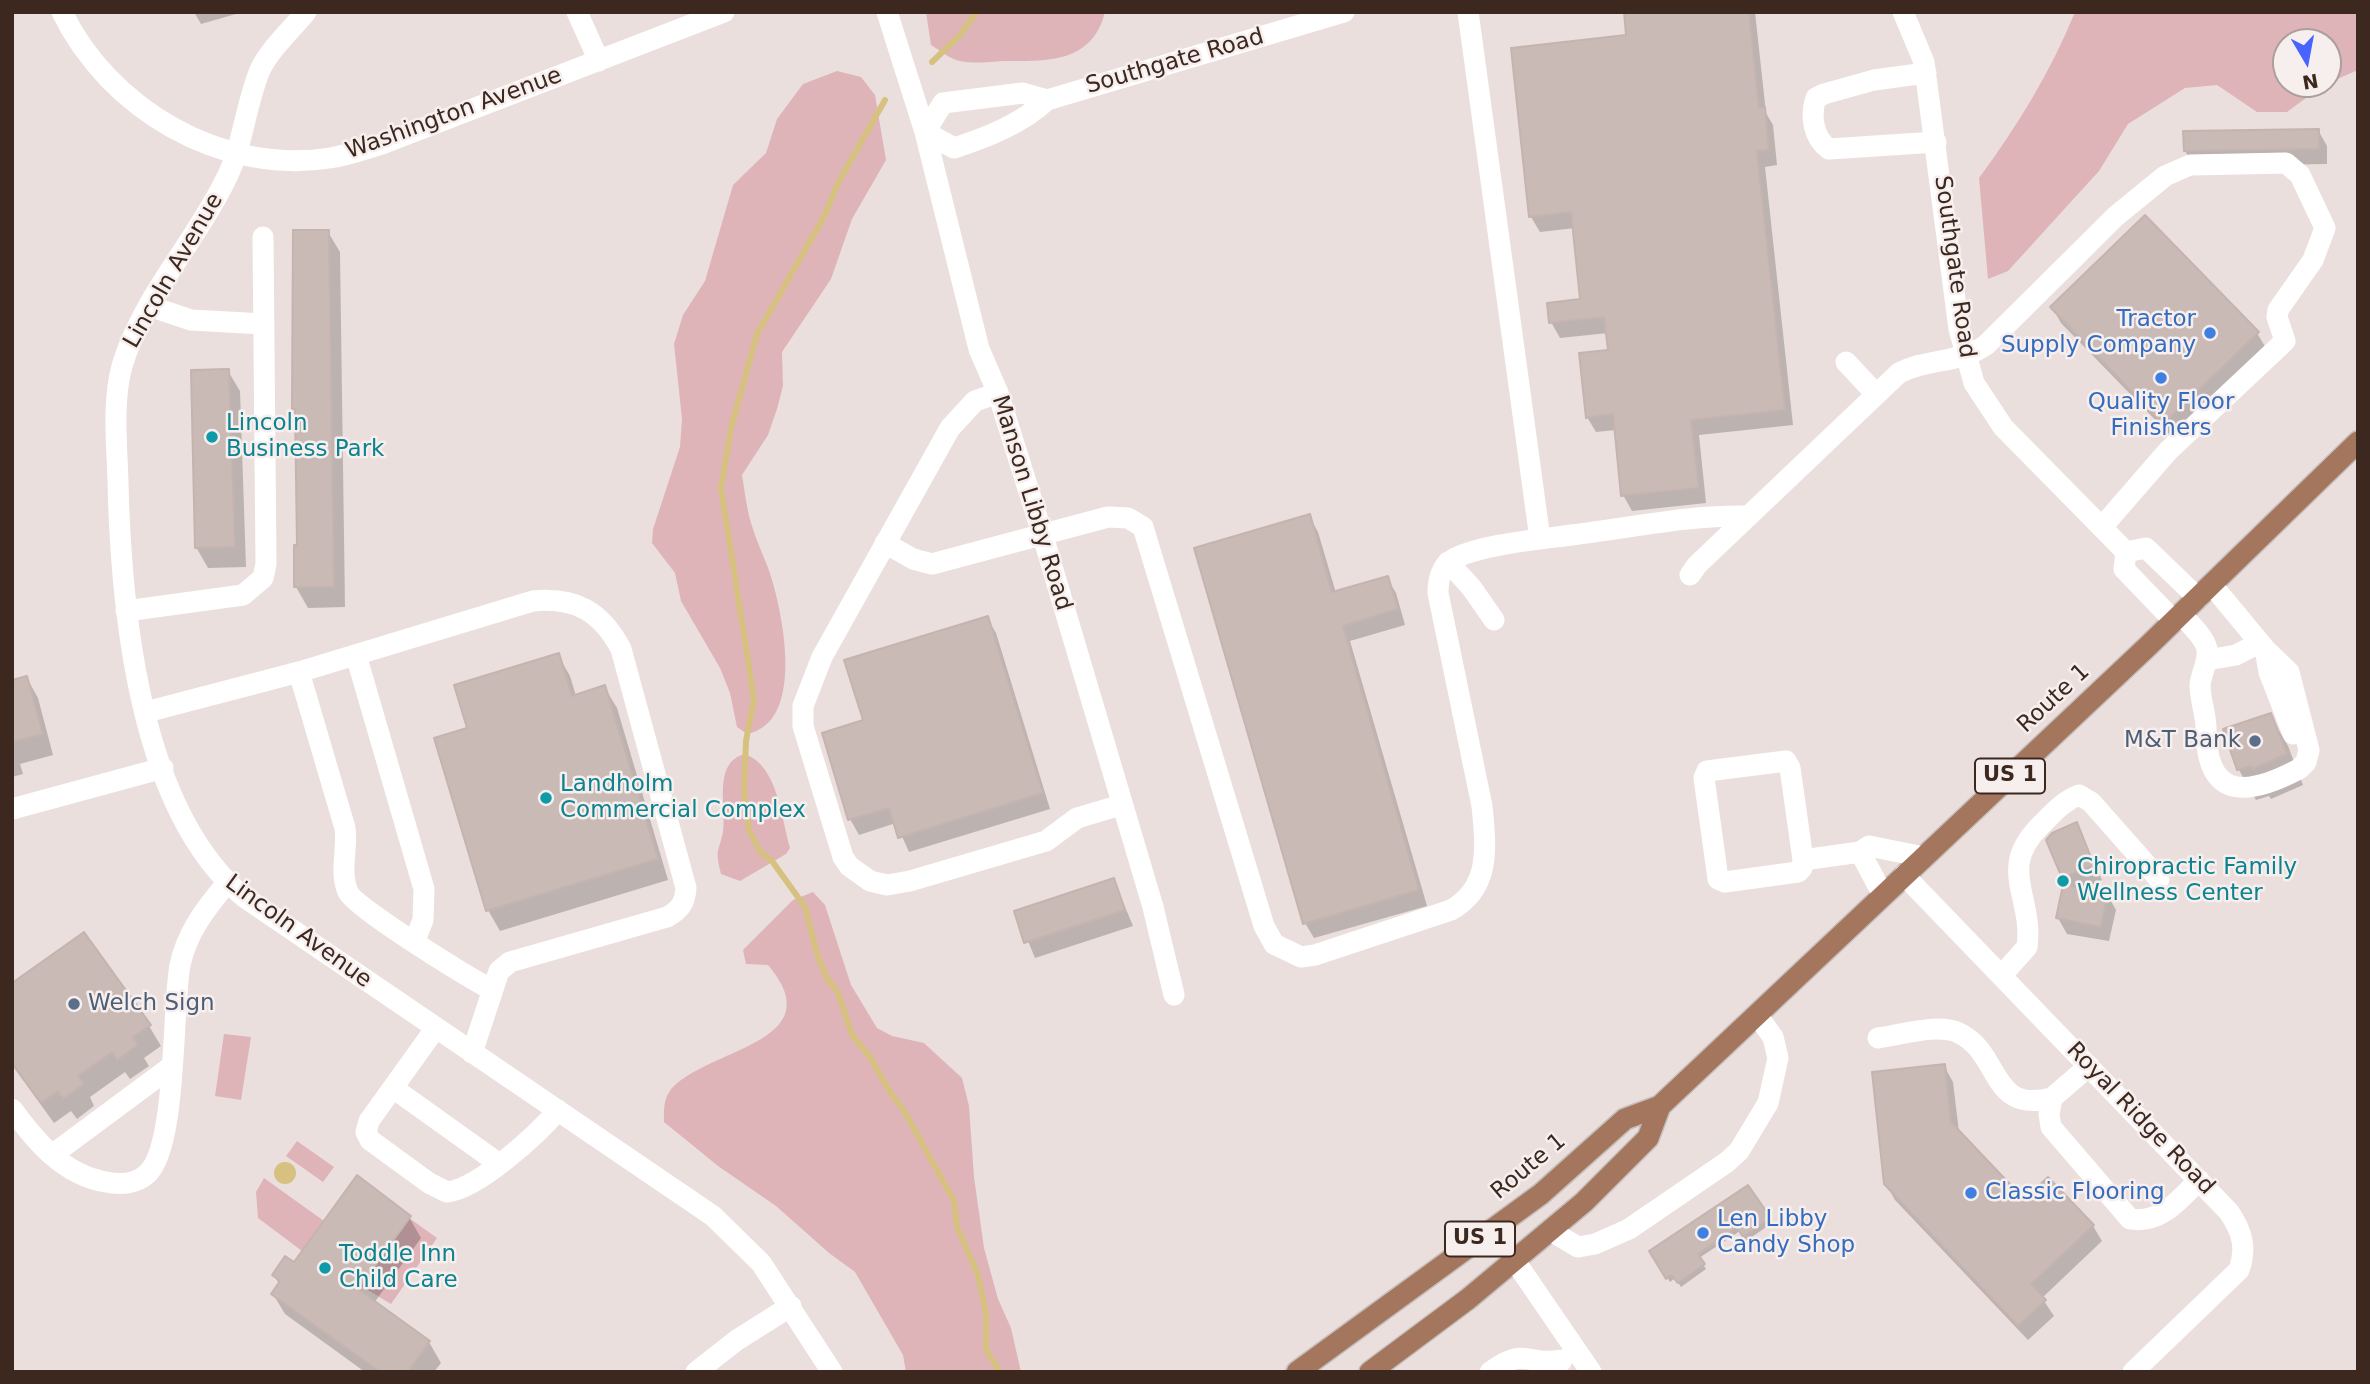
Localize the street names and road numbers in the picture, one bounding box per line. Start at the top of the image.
street label: Southgate Road [1083,23,1267,101]
street label: Washington Avenue [342,62,566,166]
street label: Southgate Road [1928,174,1980,360]
street label: Lincoln Avenue [118,189,230,353]
street label: Manson Libby Road [985,392,1077,614]
street label: Route 1 [2012,659,2096,739]
road number: US 1 [1975,758,2045,794]
street label: Lincoln Avenue [219,870,377,994]
street label: Royal Ridge Road [2060,1037,2220,1201]
street label: Route 1 [1486,1128,1572,1206]
road number: US 1 [1445,1222,1515,1256]

